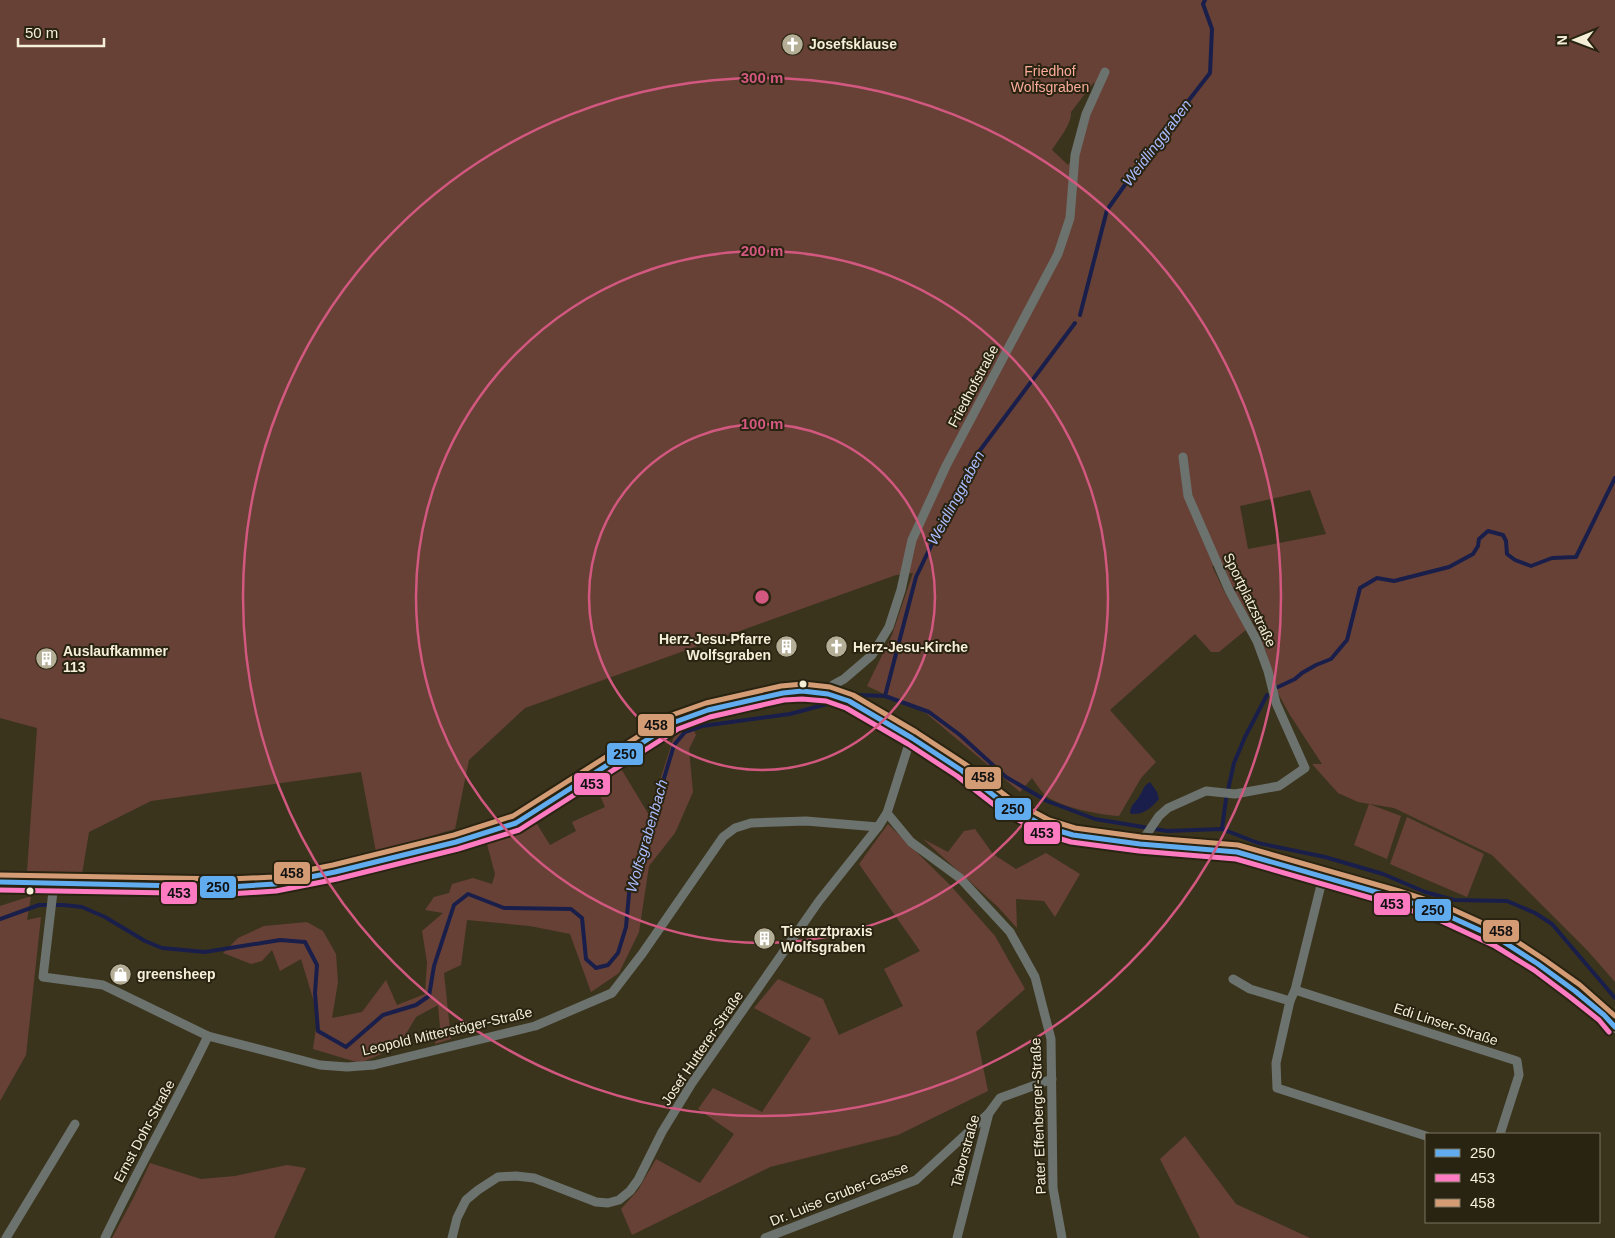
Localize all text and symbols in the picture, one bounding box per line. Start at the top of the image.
scale bar [18,15,104,47]
north arrow [1550,15,1600,65]
text: 50 m [25,24,58,41]
church icon: Josefsklause [781,32,805,56]
text: N [1554,35,1570,45]
place label: Josefsklause [809,36,897,52]
park label: Friedhof Wolfsgraben [1011,63,1089,95]
text: 300 m [741,69,783,86]
water label: Weidlinggraben [1119,96,1195,189]
text: 200 m [741,242,783,259]
street label: Friedhofstraße [945,342,1002,430]
text: 100 m [741,415,783,432]
water label: Weidlinggraben [924,448,987,548]
street label: Sportplatzstraße [1220,550,1280,650]
centre of rings [753,588,771,606]
place label: Herz-Jesu-Pfarre Wolfsgraben [659,631,771,663]
building icon: Herz-Jesu-Pfarre Wolfsgraben [775,635,799,659]
church icon: Herz-Jesu-Kirche [825,635,849,659]
place label: Herz-Jesu-Kirche [853,639,968,655]
place label: Auslaufkammer 113 [63,643,169,675]
building icon: Auslaufkammer 113 [35,647,59,671]
unlabelled marker [798,679,808,689]
line badge: 458 [637,713,675,737]
text: 458 [644,717,668,733]
line badge: 250 [606,742,644,766]
text: 250 [613,746,637,762]
line badge: 458 [964,766,1002,790]
text: 458 [971,769,995,785]
line badge: 453 [573,772,611,796]
text: 453 [580,776,604,792]
water label: Wolfsgrabenbach [622,777,671,894]
line badge: 250 [994,797,1032,821]
text: 250 [1001,801,1025,817]
line badge: 453 [1023,821,1061,845]
text: 453 [1030,825,1054,841]
line badge: 458 [273,861,311,885]
text: 458 [280,865,304,881]
line badge: 250 [199,875,237,899]
text: 250 [206,879,230,895]
line badge: 453 [160,881,198,905]
text: 453 [167,885,191,901]
unlabelled marker [25,886,35,896]
line badge: 453 [1373,892,1411,916]
text: 453 [1380,896,1404,912]
line badge: 250 [1414,898,1452,922]
text: 250 [1421,902,1445,918]
line badge: 458 [1482,919,1520,943]
place label: Tierarztpraxis Wolfsgraben [781,923,873,955]
text: 458 [1489,923,1513,939]
building icon: Tierarztpraxis Wolfsgraben [753,927,777,951]
shop icon: greensheep [109,962,133,986]
place label: greensheep [137,966,216,982]
street label: Josef Hutterer-Straße [658,988,746,1108]
street label: Edi Linser-Straße [1392,1000,1500,1049]
street label: Leopold Mitterstöger-Straße [360,1004,534,1058]
street label: Pater Effenberger-Straße [1027,1037,1049,1195]
street label: Ernst Dohr-Straße [110,1077,178,1185]
street label: Taborstraße [948,1113,982,1189]
legend [1425,1133,1600,1223]
text: 250 [1470,1144,1495,1161]
street label: Dr. Luise Gruber-Gasse [767,1159,911,1229]
text: 453 [1470,1169,1495,1186]
text: 458 [1470,1194,1495,1211]

